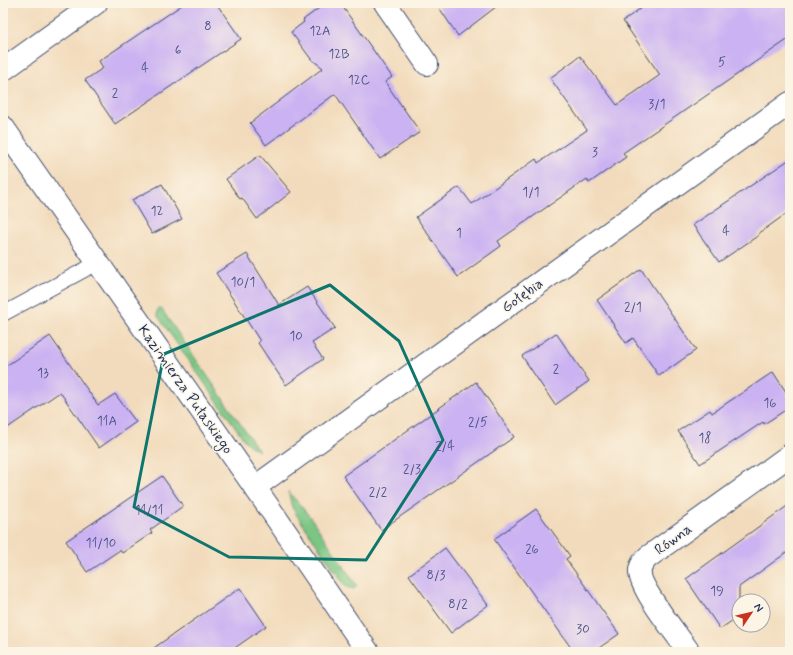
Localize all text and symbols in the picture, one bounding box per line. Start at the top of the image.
house number: 8 [204,18,212,35]
house number: 12A [309,23,331,40]
house number: 6 [175,42,182,59]
house number: 12B [329,46,349,63]
house number: 5 [718,54,726,71]
house number: 4 [141,60,149,77]
house number: 12C [348,72,370,89]
house number: 2 [112,85,119,102]
house number: 3/1 [648,96,666,113]
house number: 3 [592,144,598,161]
house number: 1/1 [522,184,540,201]
house number: 12 [151,203,163,220]
house number: 4 [722,223,730,240]
house number: 1 [456,225,462,242]
house number: 10/1 [231,274,255,291]
street label: Gołębia [498,274,548,318]
house number: 2/1 [624,299,642,316]
street label: Kazimierza Pułaskiego [132,321,237,459]
house number: 10 [289,328,303,345]
house number: 2 [553,361,560,378]
house number: 13 [37,365,49,382]
house number: 16 [763,395,777,412]
house number: 11A [97,413,117,430]
house number: 2/5 [468,414,488,431]
house number: 18 [699,430,711,447]
house number: 2/4 [435,438,455,455]
house number: 2/3 [403,461,421,478]
house number: 2/2 [369,484,388,501]
house number: 11/11 [135,502,163,519]
street label: Równa [651,519,697,560]
house number: 11/10 [86,535,116,552]
house number: 26 [525,541,539,558]
house number: 8/3 [427,567,446,584]
house number: 19 [710,583,724,600]
north arrow [731,593,771,633]
house number: 8/2 [448,596,468,613]
text: N [751,601,766,615]
house number: 30 [576,621,590,638]

